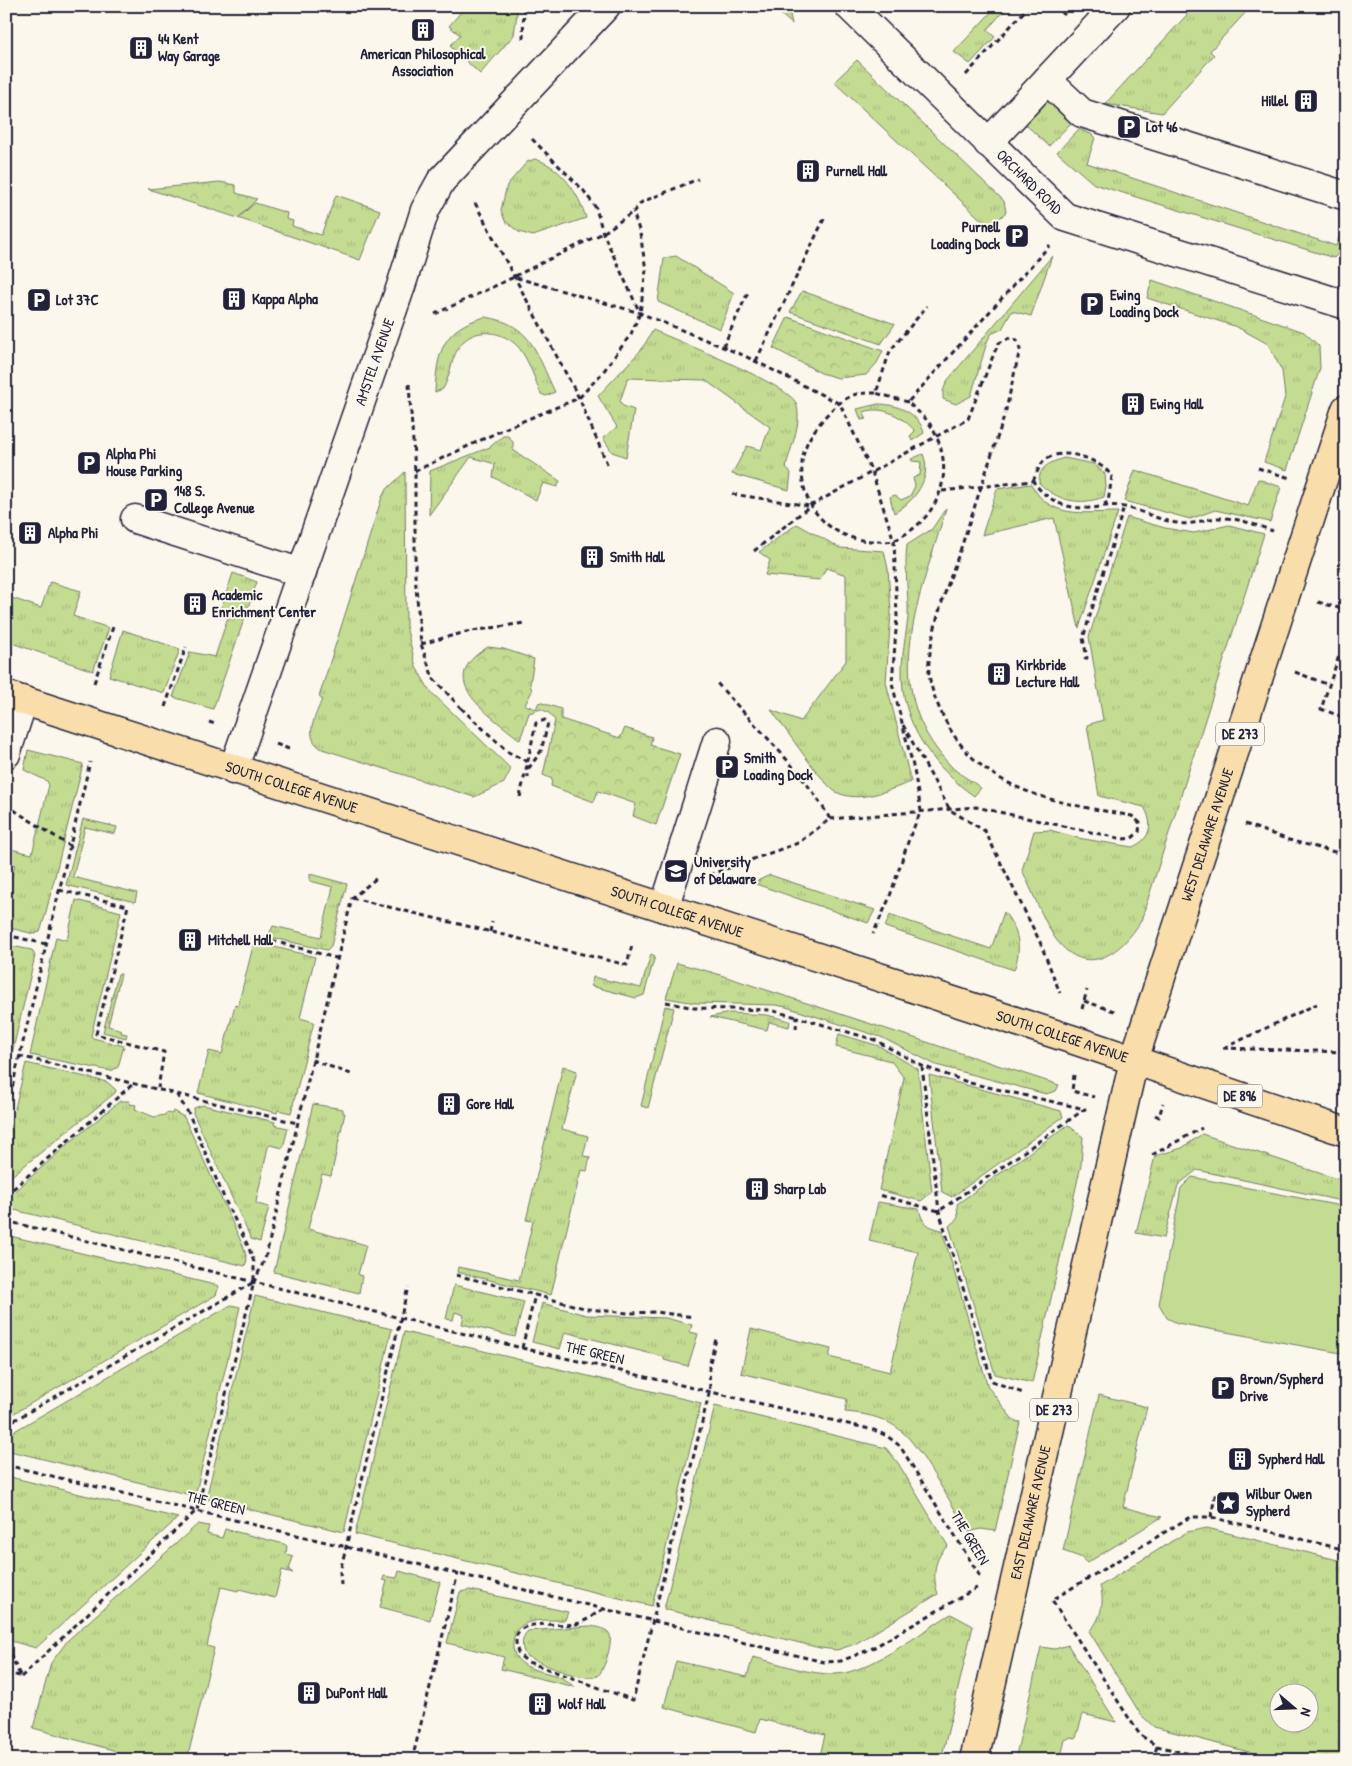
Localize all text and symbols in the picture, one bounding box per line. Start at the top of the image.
building icon: American Philosophical Association [410,17,436,43]
place label: 44 Kent Way Garage [158,28,220,67]
building icon: 44 Kent Way Garage [128,35,154,61]
place label: American Philosophical Association [360,43,487,81]
building icon: Hillel [1293,88,1319,114]
place label: Hillel [1261,90,1289,111]
parking icon: Lot 46 [1116,114,1142,140]
place label: Lot 46 [1146,116,1178,137]
street label: ORCHARD ROAD [992,145,1068,219]
building icon: Purnell Hall [795,158,821,184]
place label: Purnell Hall [826,160,888,181]
place label: Purnell Loading Dock [931,216,1001,255]
parking icon: Purnell Loading Dock [1004,223,1030,249]
place label: Ewing Loading Dock [1110,284,1180,323]
building icon: Kappa Alpha [221,286,247,312]
parking icon: Lot 37C [26,287,52,313]
place label: Kappa Alpha [252,288,318,310]
place label: Lot 37C [56,289,99,310]
parking icon: Ewing Loading Dock [1079,291,1105,317]
street label: AMSTEL AVENUE [349,315,399,408]
building icon: Ewing Hall [1120,391,1146,417]
place label: Ewing Hall [1150,393,1204,415]
place label: Alpha Phi House Parking [106,443,182,482]
parking icon: Alpha Phi House Parking [76,450,102,476]
place label: 148 S. College Avenue [174,480,255,519]
parking icon: 148 S. College Avenue [143,487,169,513]
building icon: Alpha Phi [17,520,43,546]
place label: Alpha Phi [48,522,98,544]
building icon: Smith Hall [579,544,605,570]
place label: Smith Hall [610,546,665,567]
place label: Academic Enrichment Center [212,584,316,622]
building icon: Academic Enrichment Center [182,591,208,617]
place label: Kirkbride Lecture Hall [1016,654,1080,692]
building icon: Kirkbride Lecture Hall [986,661,1012,687]
road number: DE 273 [1216,722,1264,746]
place label: Smith Loading Dock [744,747,814,786]
parking icon: Smith Loading Dock [714,754,740,780]
street label: SOUTH COLLEGE AVENUE [223,756,361,818]
street label: WEST DELAWARE AVENUE [1175,765,1238,904]
place label: University of Delaware [694,851,756,889]
school or university icon: University of Delaware [663,858,689,884]
street label: SOUTH COLLEGE AVENUE [608,880,746,943]
building icon: Mitchell Hall [177,927,203,953]
place label: Mitchell Hall [208,929,273,950]
street label: SOUTH COLLEGE AVENUE [994,1005,1132,1068]
road number: DE 896 [1218,1084,1262,1108]
building icon: Gore Hall [436,1091,462,1117]
place label: Gore Hall [466,1093,514,1114]
building icon: Sharp Lab [744,1176,770,1202]
place label: Sharp Lab [774,1178,826,1200]
street label: THE GREEN [564,1336,626,1369]
place label: Brown/Sypherd Drive [1240,1368,1323,1406]
parking icon: Brown/Sypherd Drive [1210,1375,1236,1401]
road number: DE 273 [1030,1398,1078,1422]
street label: EAST DELAWARE AVENUE [1005,1443,1056,1581]
building icon: Sypherd Hall [1227,1446,1253,1472]
place label: Sypherd Hall [1258,1448,1325,1470]
place label: Wilbur Owen Sypherd [1246,1483,1312,1522]
street label: THE GREEN [185,1485,247,1520]
place icon: Wilbur Owen Sypherd [1215,1490,1241,1516]
street label: THE GREEN [946,1507,995,1569]
building icon: DuPont Hall [296,1680,322,1706]
place label: DuPont Hall [326,1682,388,1703]
north arrow [1270,1684,1320,1734]
building icon: Wolf Hall [527,1691,553,1717]
place label: Wolf Hall [558,1693,606,1714]
text: N [1296,1706,1317,1720]

